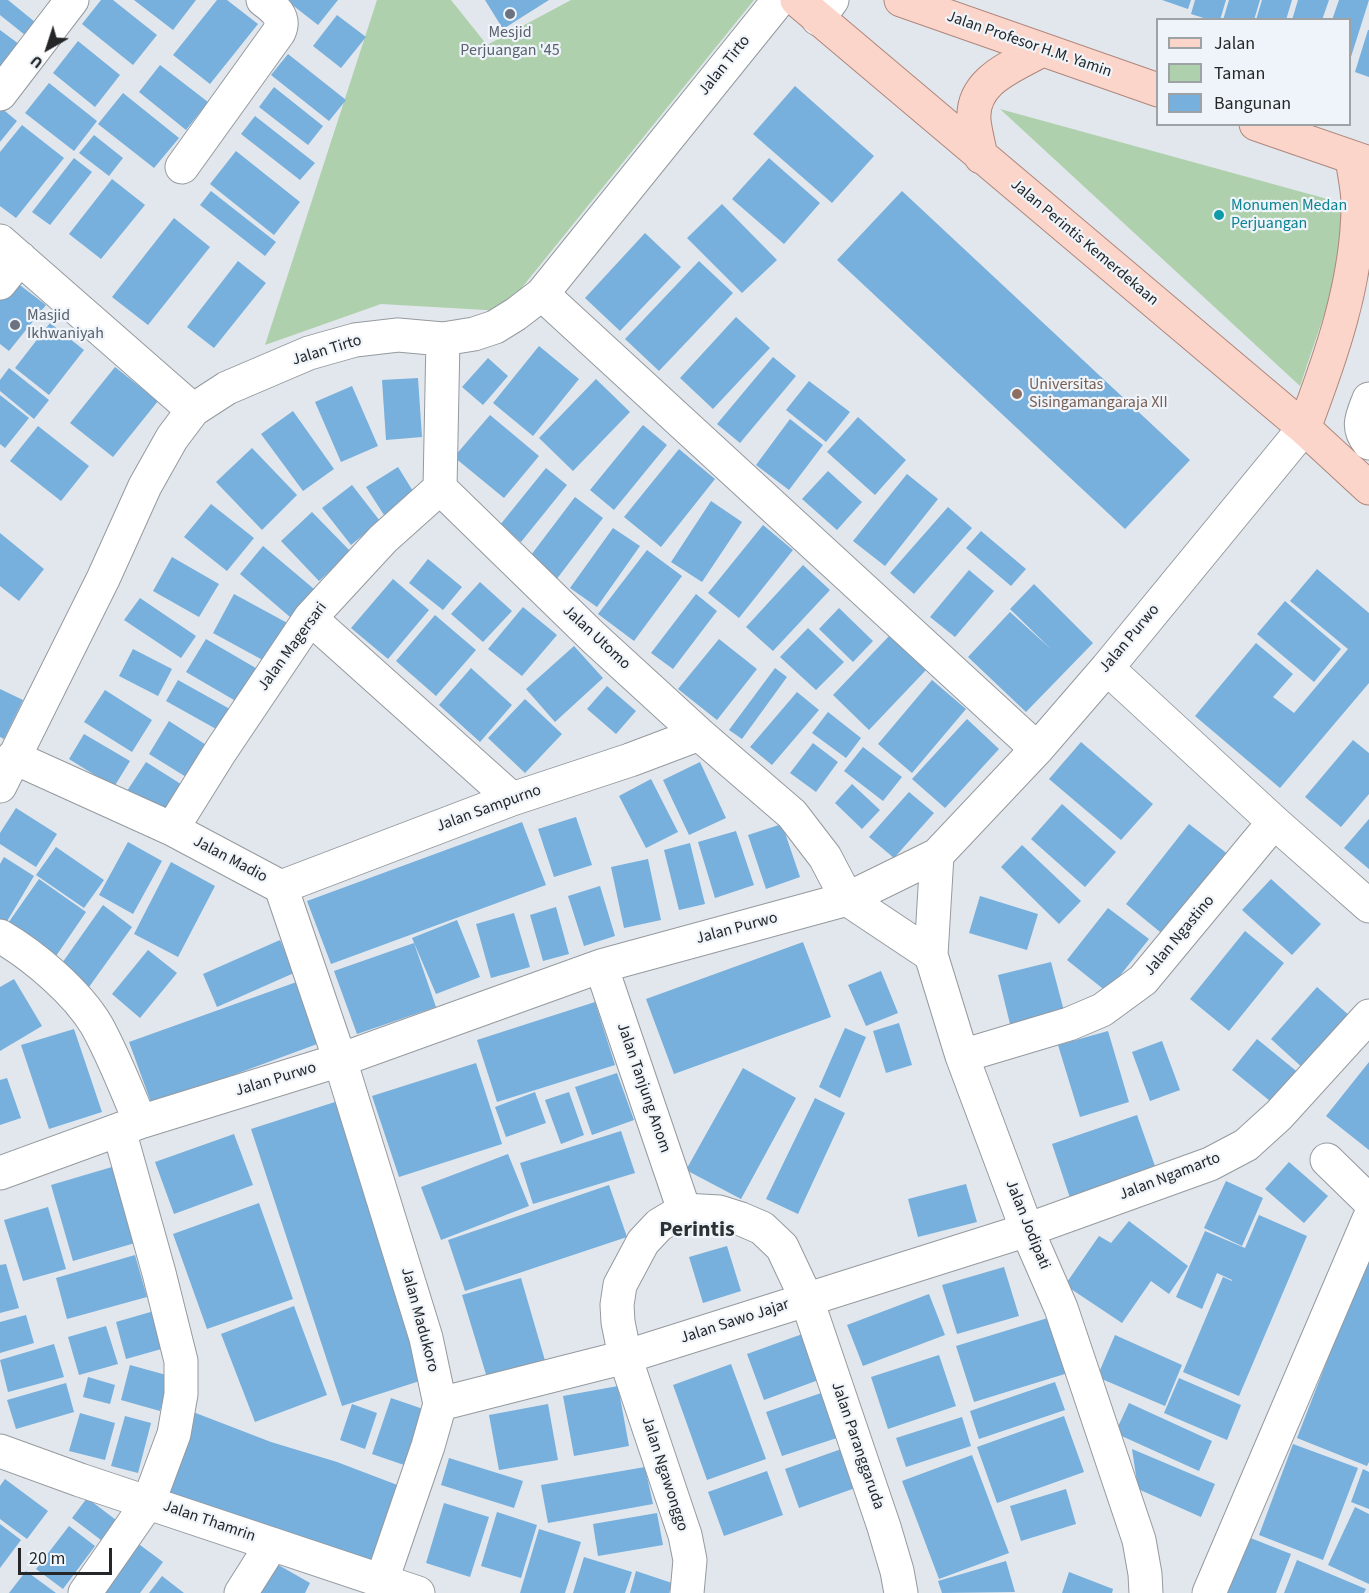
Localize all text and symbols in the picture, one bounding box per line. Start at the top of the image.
marker: Mesjid Perjuangan '45 [503,7,517,21]
street label: Jalan Profesor H.M. Yamin [944,8,1114,82]
north arrow [18,18,78,78]
legend [1156,18,1351,126]
place label: Mesjid Perjuangan '45 [460,23,560,61]
text: Jalan [1214,31,1255,56]
street label: Jalan Tirto [695,32,755,100]
text: U [26,50,48,74]
text: Taman [1214,61,1265,86]
text: Bangunan [1214,91,1291,116]
street label: Jalan Perintis Kemerdekaan [1006,176,1162,310]
place label: Monumen Medan Perjuangan [1231,196,1347,234]
marker: Monumen Medan Perjuangan [1212,208,1226,222]
place label: Masjid Ikhwaniyah [27,306,104,344]
marker: Masjid Ikhwaniyah [8,318,22,332]
street label: Jalan Tirto [290,331,364,371]
place label: Universitas Sisingamangaraja XII [1029,375,1168,413]
marker: Universitas Sisingamangaraja XII [1010,387,1024,401]
street label: Jalan Magersari [254,599,332,695]
street label: Jalan Purwo [1096,601,1164,677]
street label: Jalan Utomo [558,602,634,674]
street label: Jalan Sampurno [434,781,544,837]
street label: Jalan Madio [190,833,270,887]
street label: Jalan Ngastino [1141,892,1219,980]
street label: Jalan Purwo [694,909,780,949]
street label: Jalan Tanjung Anom [612,1021,674,1155]
street label: Jalan Purwo [233,1059,319,1101]
street label: Jalan Ngamarto [1117,1149,1223,1205]
street label: Jalan Jodipati [1000,1177,1054,1273]
district label: Perintis [659,1218,735,1244]
street label: Jalan Madukoro [396,1266,442,1374]
street label: Jalan Sawo Jajar [678,1295,792,1349]
street label: Jalan Paranggaruda [826,1380,888,1512]
street label: Jalan Ngawonggo [636,1414,692,1534]
street label: Jalan Thamrin [160,1497,258,1547]
scale bar [21,1536,116,1574]
text: 20 m [29,1546,65,1571]

